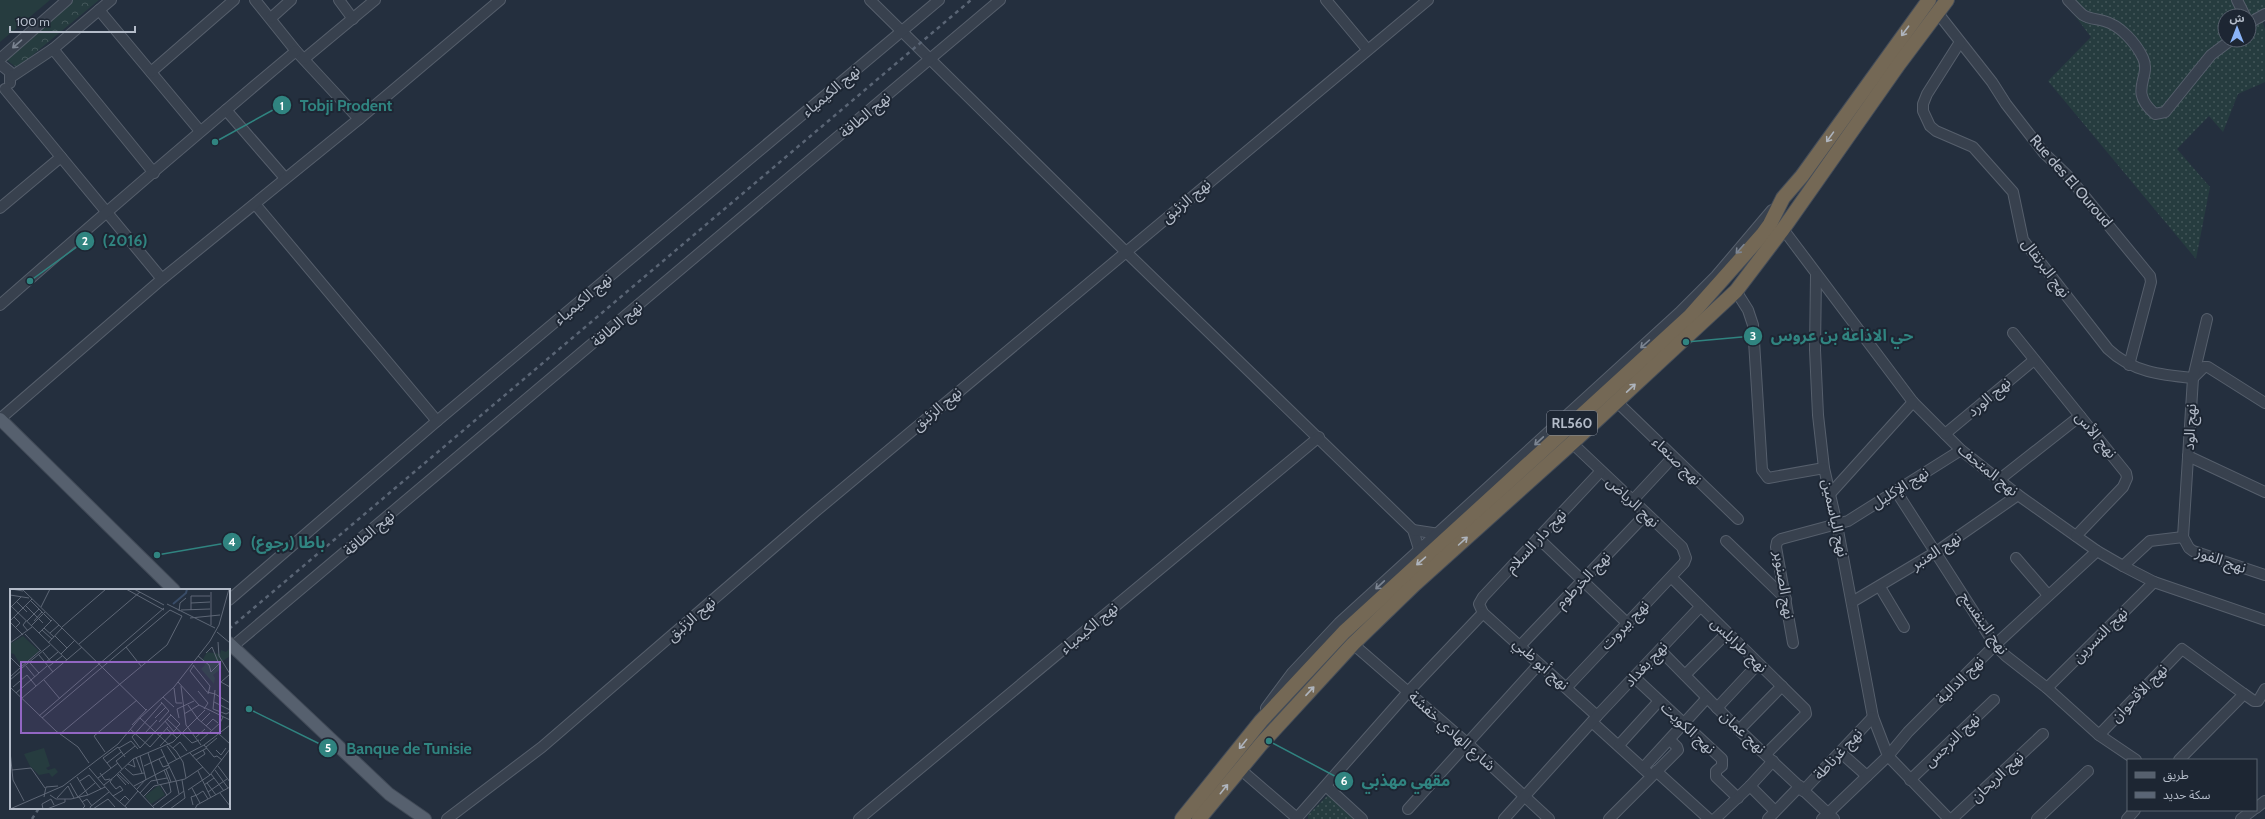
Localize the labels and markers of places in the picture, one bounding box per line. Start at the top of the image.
callout: Tobji Prodent [272,91,400,119]
callout: (2016) [75,227,155,255]
callout: حي الاذاعة بن عروس [1743,322,1921,350]
callout: باطا (رجوع) [222,528,333,556]
callout: Banque de Tunisie [318,734,480,762]
callout: مقهي مهذبي [1334,767,1459,795]

